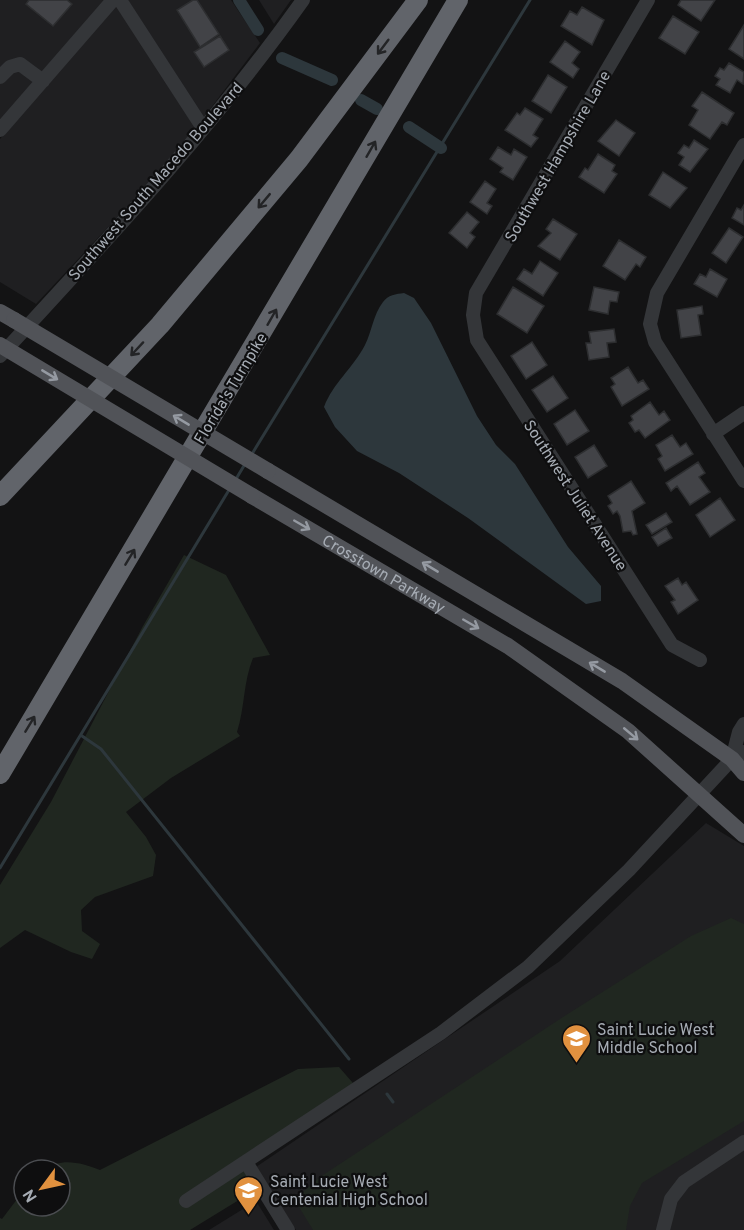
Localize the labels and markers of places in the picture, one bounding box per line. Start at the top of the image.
place label: Saint Lucie West Middle School [597,1021,715,1059]
school or university icon: Saint Lucie West Middle School [560,1022,592,1064]
place label: Saint Lucie West Centenial High School [270,1173,428,1211]
school or university icon: Saint Lucie West Centenial High School [233,1174,265,1216]

